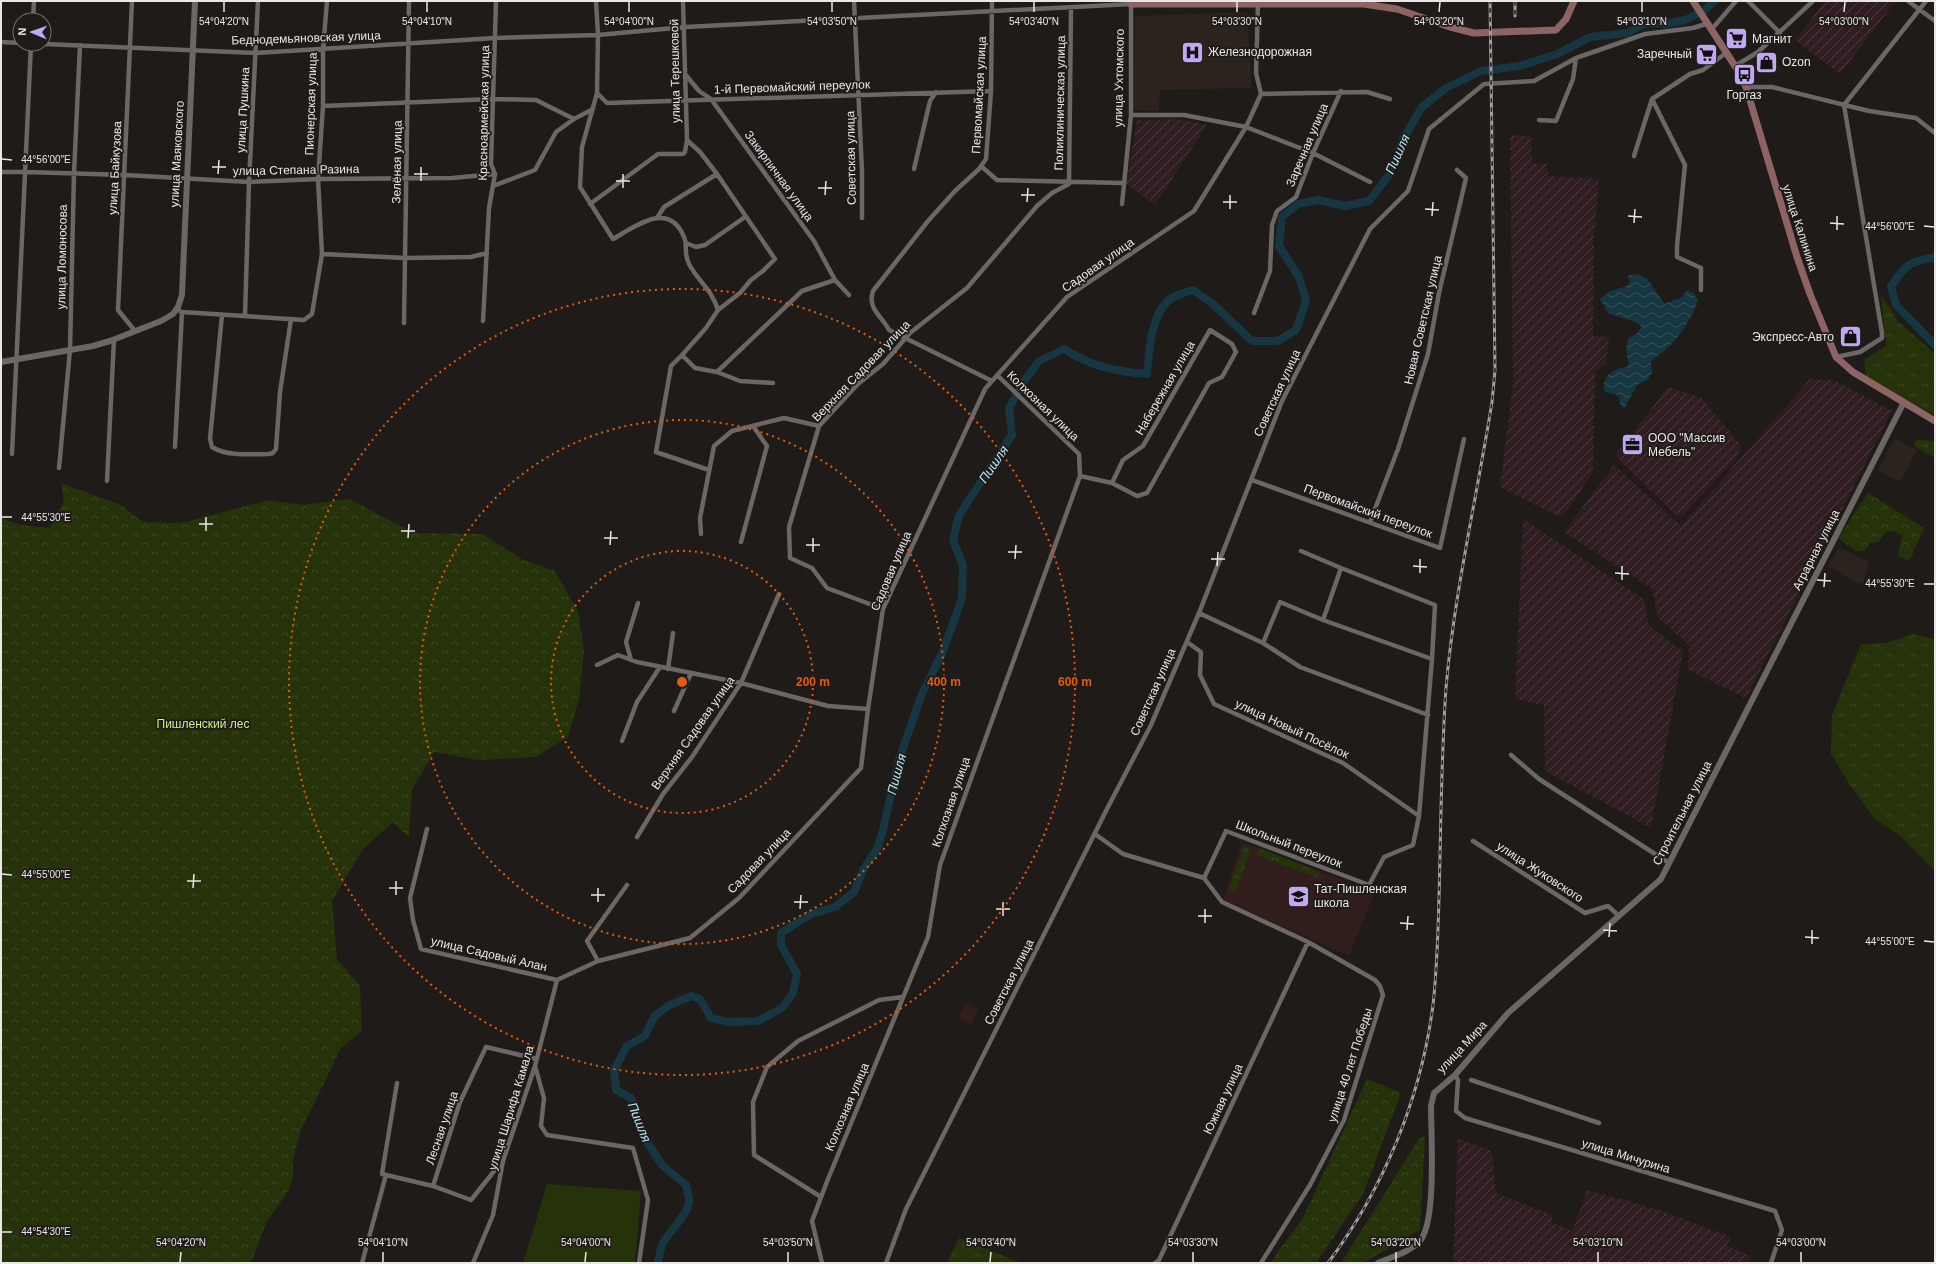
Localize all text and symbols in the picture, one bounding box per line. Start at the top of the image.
north arrow [12,12,52,52]
text: 54°04'20"N [199,16,249,27]
text: 54°04'10"N [402,16,452,27]
text: 54°04'00"N [604,16,654,27]
text: 54°03'50"N [807,16,857,27]
text: 54°03'40"N [1009,16,1059,27]
text: 54°03'30"N [1212,16,1262,27]
text: 54°03'20"N [1414,16,1464,27]
text: 54°03'10"N [1617,16,1667,27]
text: 54°03'00"N [1819,16,1869,27]
street label: улица Терешковой [667,19,683,123]
supermarket icon: Магнит [1723,26,1749,52]
text: N [16,27,28,36]
street label: Беднодемьяновская улица [231,28,381,48]
street label: улица Ухтомского [1111,28,1127,127]
place label: Магнит [1752,32,1793,46]
street label: Поликлиническая улица [1052,35,1068,171]
street label: Первомайская улица [969,36,989,154]
hospital icon: Железнодорожная [1179,39,1205,65]
supermarket icon: Заречный [1694,41,1720,67]
street label: Красноармейская улица [476,45,492,181]
place label: Железнодорожная [1208,45,1312,59]
place label: Заречный [1637,47,1692,61]
shop icon: Ozon [1754,49,1780,75]
street label: Пионерская улица [302,52,320,156]
place label: Ozon [1782,55,1811,69]
bus stop icon: Горгаз [1731,61,1757,87]
street label: улица Пушкина [234,66,252,153]
street label: 1-й Первомайский переулок [714,77,871,97]
place label: Горгаз [1726,88,1762,102]
street label: улица Маяковского [167,100,187,208]
street label: Заречная улица [1283,101,1331,189]
street label: Советская улица [843,110,859,205]
street label: улица Байкузова [106,120,124,215]
street label: Зелёная улица [389,120,405,204]
street label: Закирпичная улица [742,128,817,224]
water label: Пишля [1382,132,1413,176]
text: 44°56'00"E [21,154,71,165]
street label: улица Степана Разина [233,162,360,178]
street label: улица Калинина [1779,183,1821,273]
street label: улица Ломоносова [54,204,70,310]
text: 44°56'00"E [1865,221,1915,232]
street label: Садовая улица [1059,235,1137,295]
street label: Новая Советская улица [1401,254,1445,386]
street label: Верхняя Садовая улица [809,317,913,424]
shop icon: Экспресс-Авто [1837,324,1863,350]
place label: Экспресс-Авто [1752,330,1834,344]
street label: Набережная улица [1132,338,1198,437]
street label: Советская улица [1251,347,1303,439]
street label: Колхозная улица [1004,368,1082,444]
place label: ООО "Массив Мебель" [1648,431,1725,459]
office icon: ООО "Массив Мебель" [1620,432,1646,458]
water label: Пишля [976,443,1011,486]
street label: Первомайский переулок [1302,481,1435,541]
street label: Аграрная улица [1790,507,1842,593]
text: 44°55'30"E [21,512,71,523]
street label: Садовая улица [868,529,914,613]
text: 44°55'30"E [1865,578,1915,589]
street label: Советская улица [1127,646,1179,738]
street label: Верхняя Садовая улица [649,673,738,792]
centre of rings [675,675,689,689]
text: 200 m [796,675,830,689]
text: 400 m [927,675,961,689]
text: 600 m [1058,675,1092,689]
street label: улица Новый Посёлок [1233,697,1352,762]
park label: Пишленский лес [157,717,249,731]
water label: Пишля [884,752,909,796]
street label: Колхозная улица [929,755,973,849]
street label: Строительная улица [1650,758,1715,868]
street label: Школьный переулок [1234,817,1345,871]
street label: Садовая улица [724,825,794,896]
street label: улица Жуковского [1494,839,1586,905]
text: 44°55'00"E [21,869,71,880]
place label: Тат-Пишленская школа [1314,882,1407,910]
school or university icon: Тат-Пишленская школа [1285,883,1311,909]
street label: улица Садовый Алан [430,934,548,974]
text: 44°55'00"E [1865,936,1915,947]
street label: Советская улица [981,937,1037,1027]
street label: улица 40 лет Победы [1325,1006,1375,1124]
street label: улица Мира [1434,1018,1490,1076]
street label: улица Шарифа Камала [485,1044,537,1172]
street label: Колхозная улица [822,1061,872,1153]
street label: Южная улица [1201,1061,1246,1137]
street label: Лесная улица [423,1089,461,1167]
water label: Пишля [625,1100,654,1144]
street label: улица Мичурина [1580,1136,1672,1176]
text: 44°54'30"E [21,1226,71,1237]
text: 54°04'20"N [156,1237,206,1248]
text: 54°04'10"N [358,1237,408,1248]
text: 54°04'00"N [561,1237,611,1248]
text: 54°03'50"N [763,1237,813,1248]
text: 54°03'40"N [966,1237,1016,1248]
text: 54°03'30"N [1168,1237,1218,1248]
text: 54°03'20"N [1371,1237,1421,1248]
text: 54°03'10"N [1573,1237,1623,1248]
text: 54°03'00"N [1776,1237,1826,1248]

